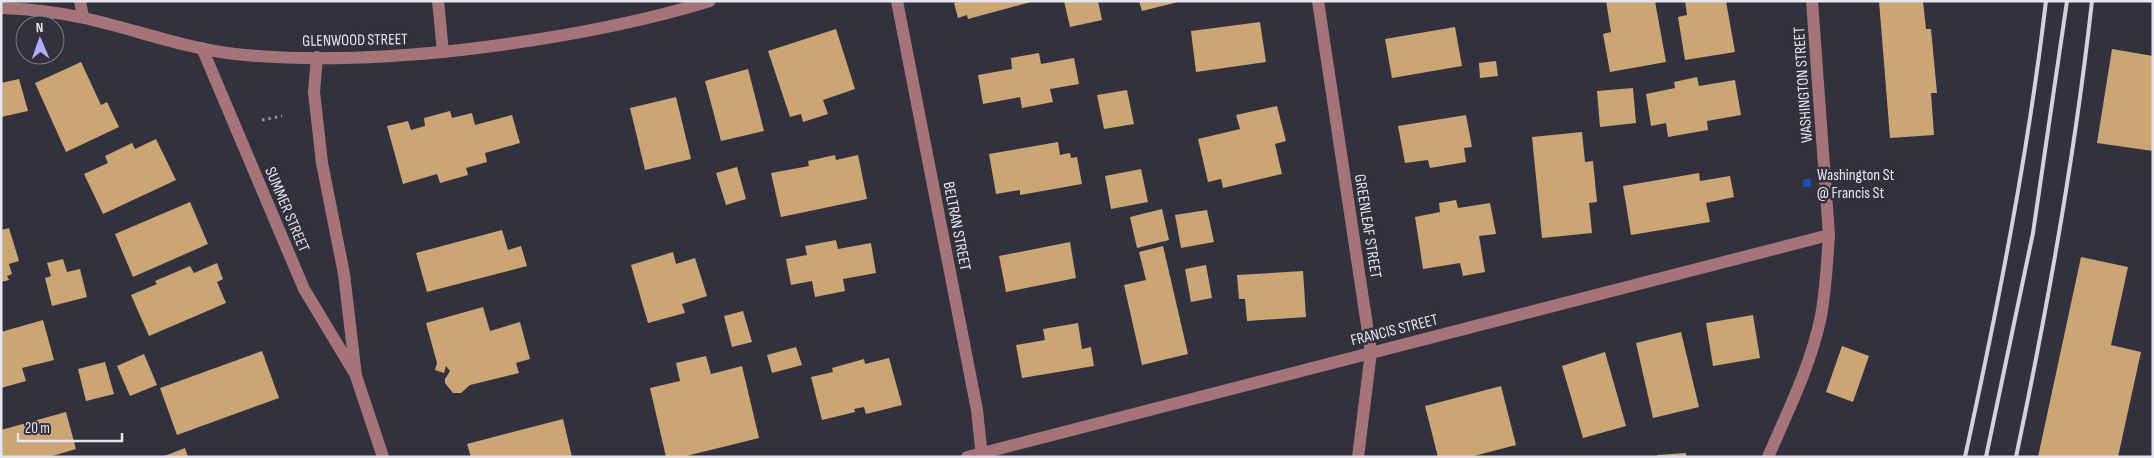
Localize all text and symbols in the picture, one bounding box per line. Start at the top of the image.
north arrow [15,15,65,65]
text: N [36,19,44,36]
street label: WASHINGTON STREET [1790,26,1817,144]
street label: GLENWOOD STREET [302,30,408,51]
street label: SUMMER STREET [260,164,313,255]
place label: Washington St @ Francis St [1817,166,1895,203]
street label: GREENLEAF STREET [1350,173,1385,280]
marker: Washington St @ Francis St [1801,177,1813,189]
street label: BELTRAN STREET [939,180,975,273]
street label: FRANCIS STREET [1349,310,1440,350]
scale bar [18,410,121,442]
text: 20 m [25,419,50,438]

